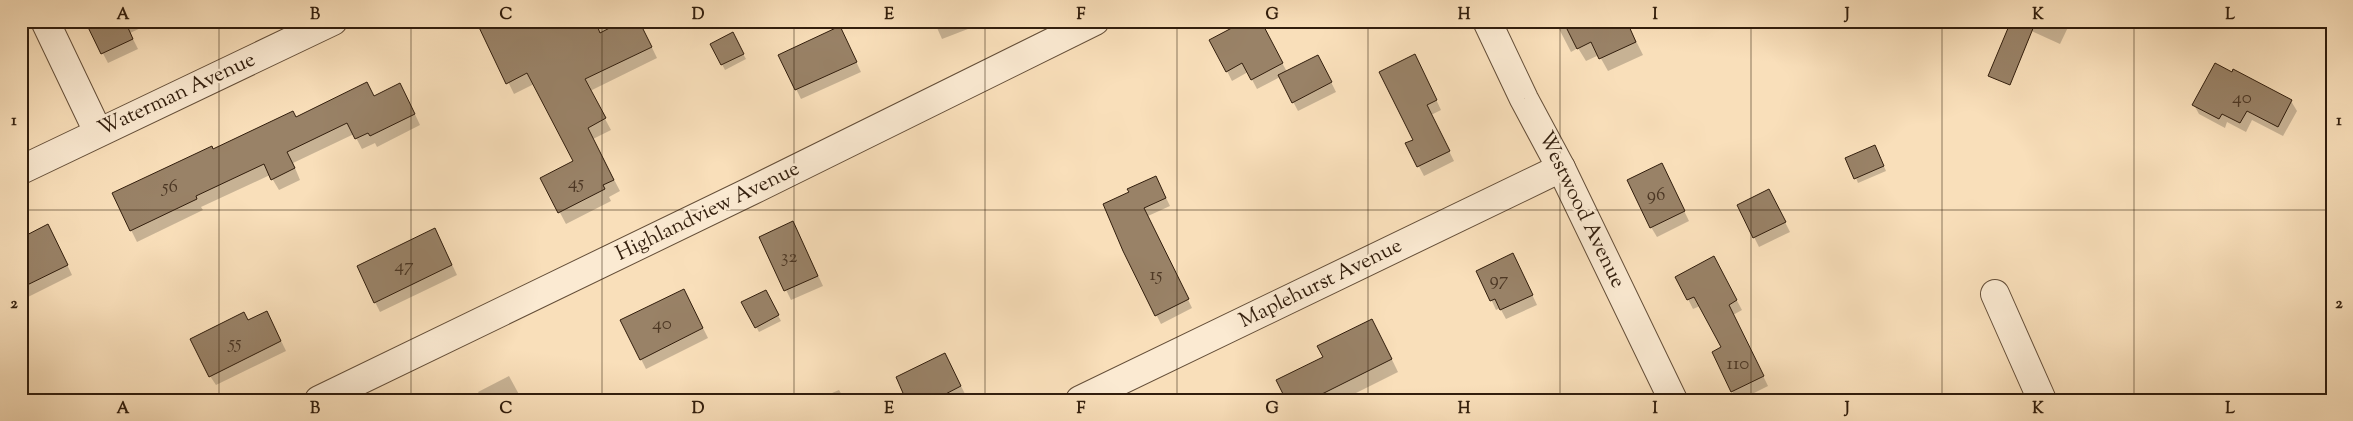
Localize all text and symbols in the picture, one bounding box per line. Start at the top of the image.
text: A [117,4,130,27]
text: B [310,4,320,27]
text: C [500,4,513,27]
text: D [692,4,705,27]
text: E [884,4,894,27]
text: F [1077,4,1086,27]
text: G [1265,4,1279,27]
text: H [1458,4,1471,27]
text: I [1652,4,1658,27]
text: J [1843,4,1850,27]
text: K [2032,4,2044,27]
text: L [2225,4,2235,27]
street label: Waterman Avenue [93,45,261,145]
house number: 40 [2232,85,2252,112]
text: 1 [11,110,17,133]
text: 1 [2336,110,2342,133]
street label: Westwood Avenue [1530,127,1632,293]
street label: Highlandview Avenue [611,154,805,270]
house number: 45 [568,170,585,197]
house number: 56 [161,174,178,201]
house number: 96 [1647,182,1665,209]
street label: Maplehurst Avenue [1235,232,1407,336]
house number: 32 [781,244,797,271]
house number: 47 [394,253,414,280]
house number: 15 [1150,262,1163,289]
house number: 97 [1490,267,1509,294]
text: 2 [10,293,18,316]
text: 2 [2335,293,2343,316]
house number: 40 [652,311,672,338]
house number: 55 [227,330,242,357]
house number: 110 [1727,351,1749,378]
text: A [117,398,130,421]
text: B [310,398,320,421]
text: C [500,398,513,421]
text: D [692,398,705,421]
text: E [884,398,894,421]
text: F [1077,398,1086,421]
text: G [1265,398,1279,421]
text: H [1458,398,1471,421]
text: I [1652,398,1658,421]
text: J [1843,398,1850,421]
text: K [2032,398,2044,421]
text: L [2225,398,2235,421]

